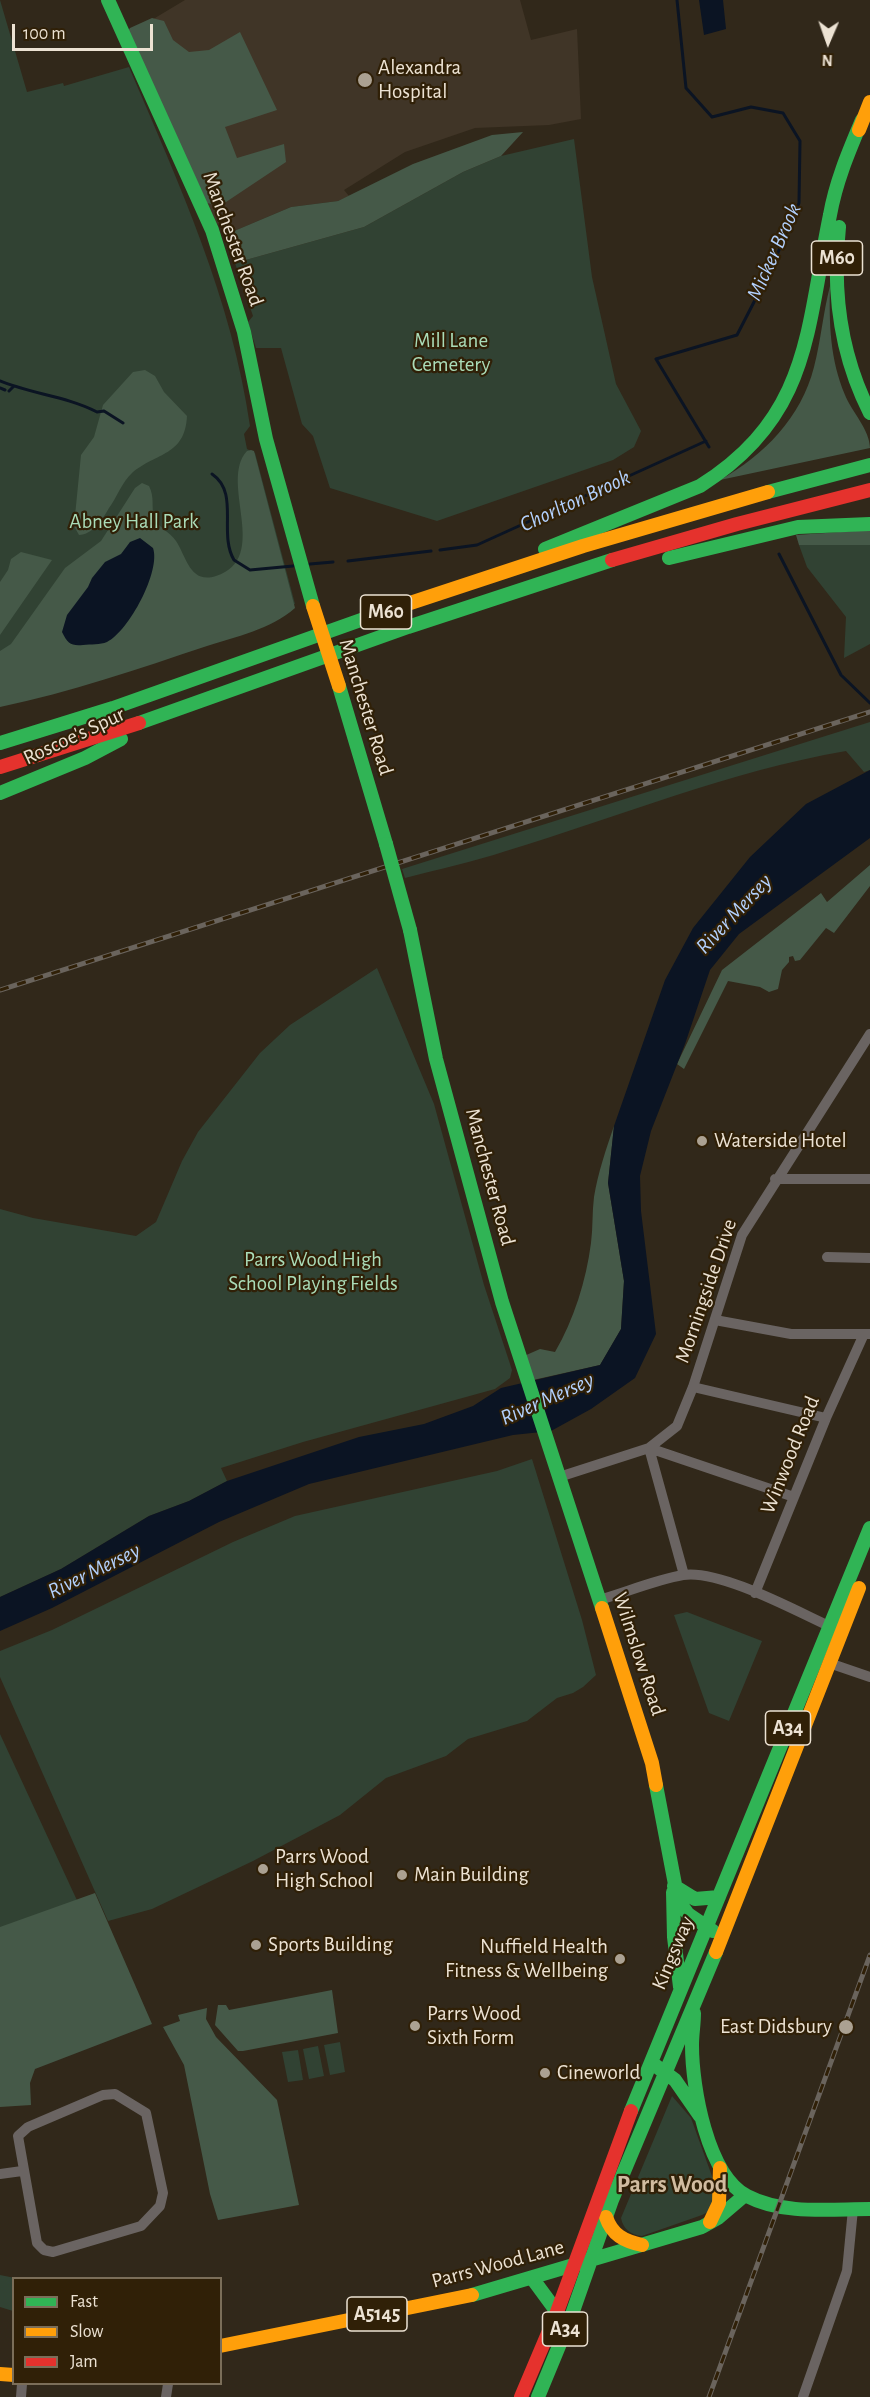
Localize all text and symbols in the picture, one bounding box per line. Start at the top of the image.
scale bar [15,12,156,50]
north arrow [798,12,858,72]
text: 100 m [23,25,66,43]
text: N [822,52,833,68]
place label: Alexandra Hospital [378,55,461,105]
marker: Alexandra Hospital [356,71,374,89]
street label: Manchester Road [197,168,269,310]
water label: Micker Brook [741,199,807,305]
road number: M60 [812,241,862,275]
park label: Mill Lane Cemetery [412,328,490,378]
water label: Chorlton Brook [516,464,634,538]
park label: Abney Hall Park [69,509,199,535]
road number: M60 [360,595,412,629]
street label: Manchester Road [333,636,399,778]
street label: Roscoe's Spur [19,702,129,770]
water label: River Mersey [690,869,778,959]
street label: Manchester Road [460,1106,520,1248]
place label: Waterside Hotel [714,1128,847,1154]
marker: Waterside Hotel [695,1134,709,1148]
street label: Morningside Drive [670,1216,742,1366]
park label: Parrs Wood High School Playing Fields [228,1247,398,1297]
water label: River Mersey [496,1367,598,1431]
street label: Winwood Road [755,1392,825,1518]
water label: River Mersey [43,1537,145,1605]
street label: Wilmslow Road [607,1589,671,1719]
road number: A34 [766,1711,810,1745]
place label: Parrs Wood High School [275,1844,373,1894]
marker: Parrs Wood High School [256,1862,270,1876]
place label: Main Building [414,1862,529,1888]
marker: Main Building [395,1868,409,1882]
street label: Kingsway [646,1912,700,1994]
place label: Sports Building [268,1932,393,1958]
place label: Nuffield Health Fitness & Wellbeing [445,1934,608,1984]
marker: Sports Building [249,1938,263,1952]
marker: Nuffield Health Fitness & Wellbeing [613,1952,627,1966]
place label: Parrs Wood Sixth Form [427,2001,521,2051]
place label: East Didsbury [720,2014,832,2040]
marker: East Didsbury [837,2018,855,2036]
marker: Parrs Wood Sixth Form [408,2019,422,2033]
place label: Cineworld [557,2060,640,2086]
marker: Cineworld [538,2066,552,2080]
district label: Parrs Wood [617,2171,727,2199]
street label: Parrs Wood Lane [429,2234,567,2294]
legend [12,2277,222,2385]
text: Fast [70,2293,98,2311]
road number: A5145 [347,2297,407,2331]
road number: A34 [542,2312,588,2346]
text: Slow [70,2323,103,2341]
text: Jam [70,2353,98,2371]

